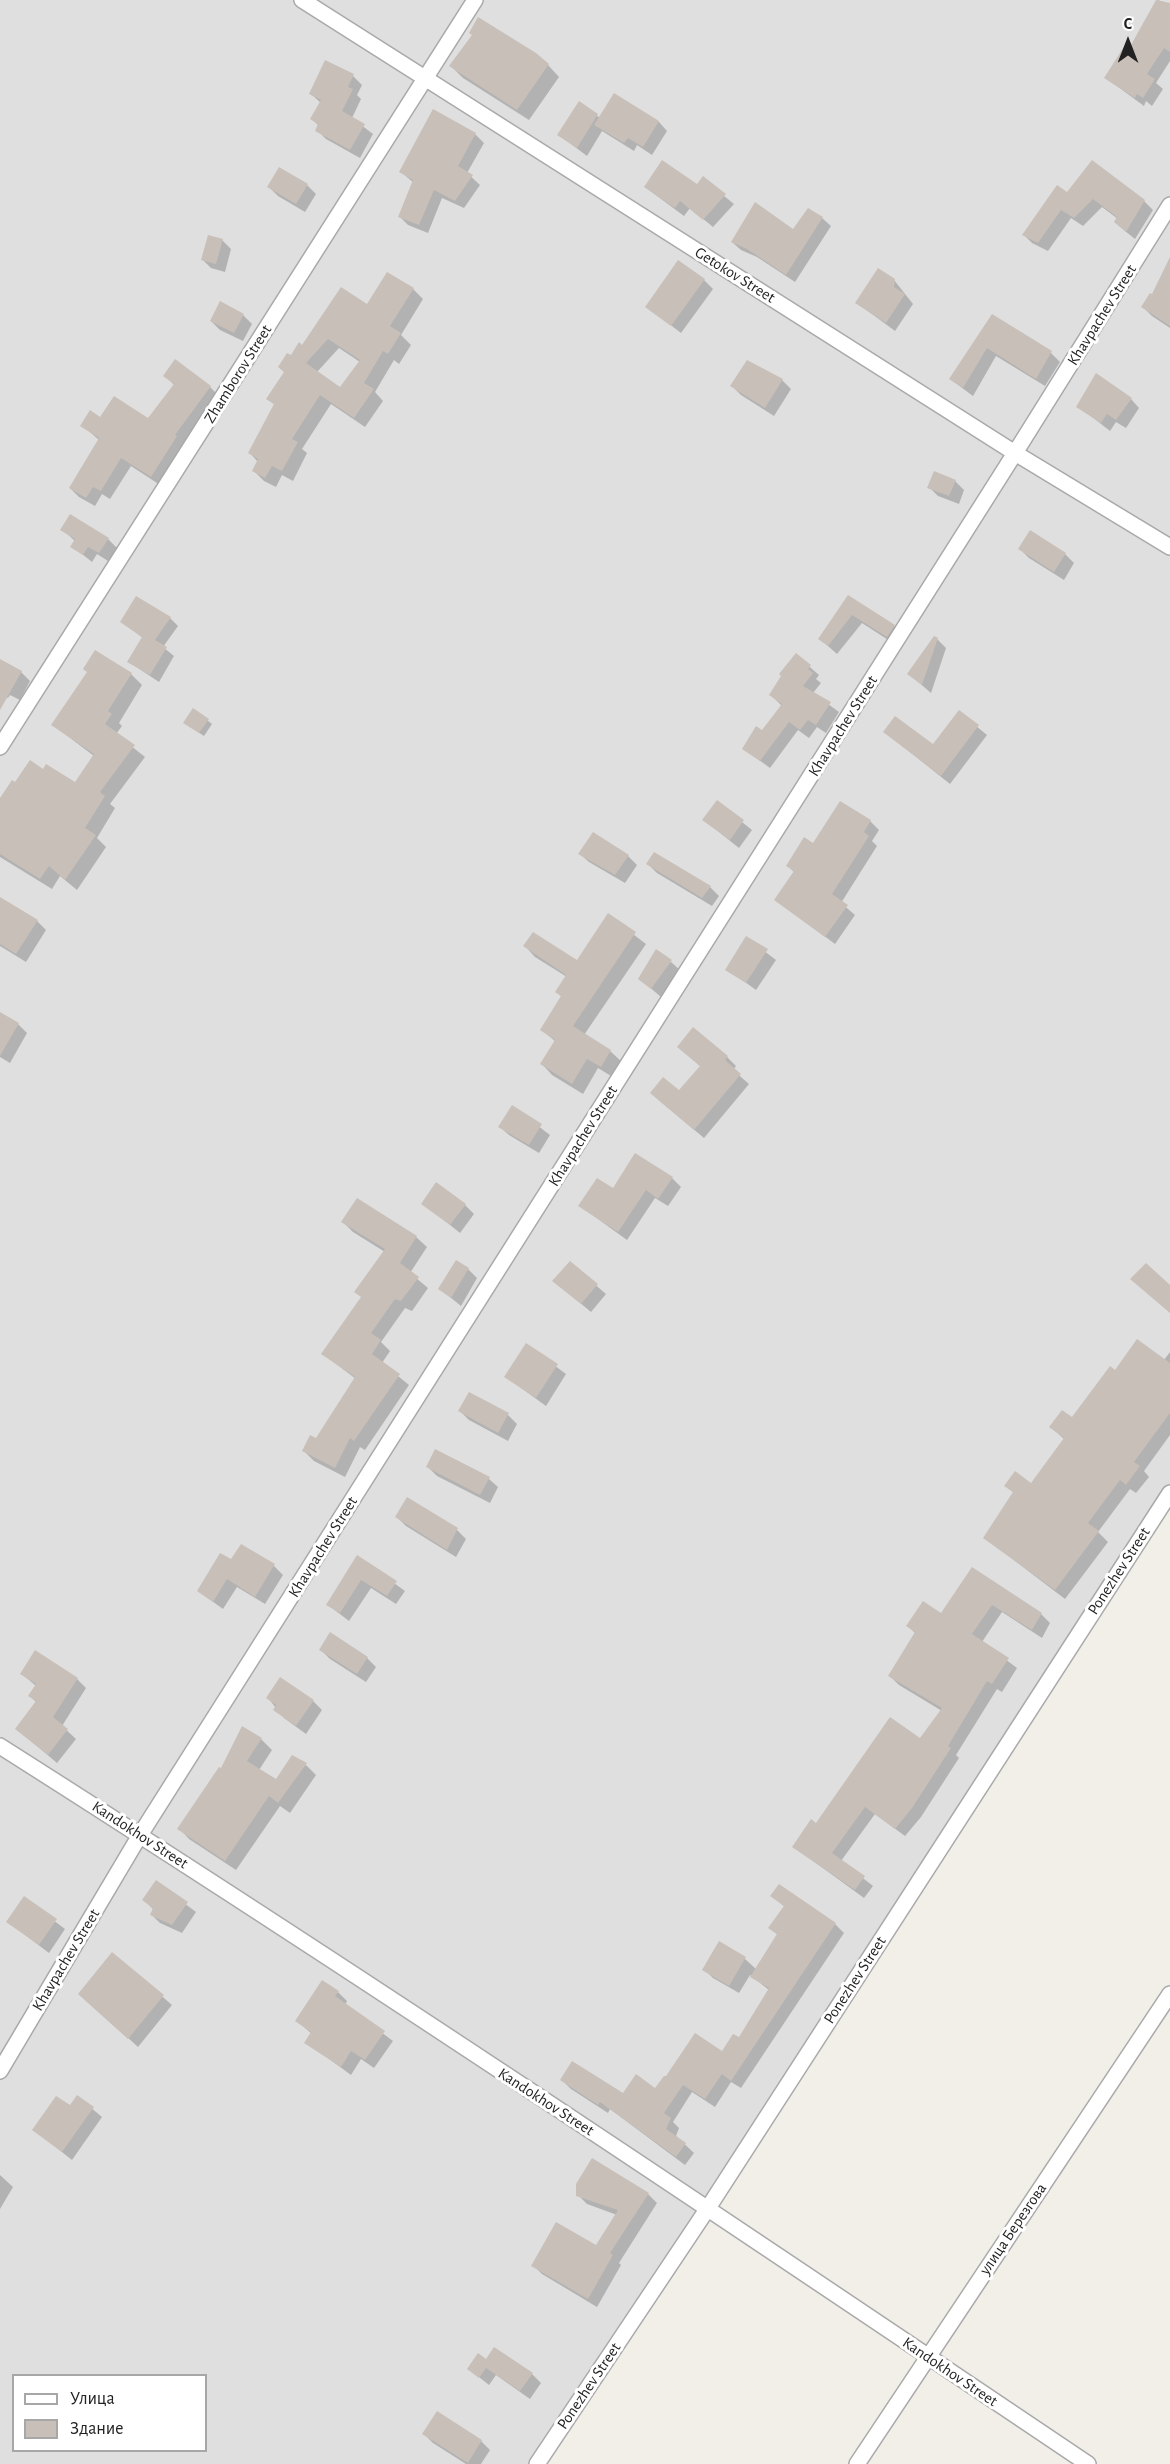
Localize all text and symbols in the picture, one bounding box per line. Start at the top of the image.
north arrow [1098,12,1158,72]
text: С [1124,16,1132,32]
street label: Getokov Street [691,243,779,307]
street label: Khavpachev Street [1063,261,1141,369]
street label: Zhamborov Street [200,321,276,427]
street label: Khavpachev Street [804,672,882,780]
street label: Khavpachev Street [544,1082,622,1190]
street label: Khavpachev Street [284,1493,362,1601]
street label: Ponezhev Street [1084,1524,1154,1618]
street label: Kandokhov Street [88,1797,192,1873]
street label: Khavpachev Street [28,1906,104,2014]
street label: Ponezhev Street [820,1933,890,2027]
street label: Kandokhov Street [494,2064,598,2140]
street label: улица Березгова [975,2180,1051,2278]
street label: Kandokhov Street [899,2333,1001,2411]
street label: Ponezhev Street [553,2339,625,2433]
legend [12,2374,207,2452]
text: Улица [70,2390,115,2408]
text: Здание [70,2420,124,2438]

